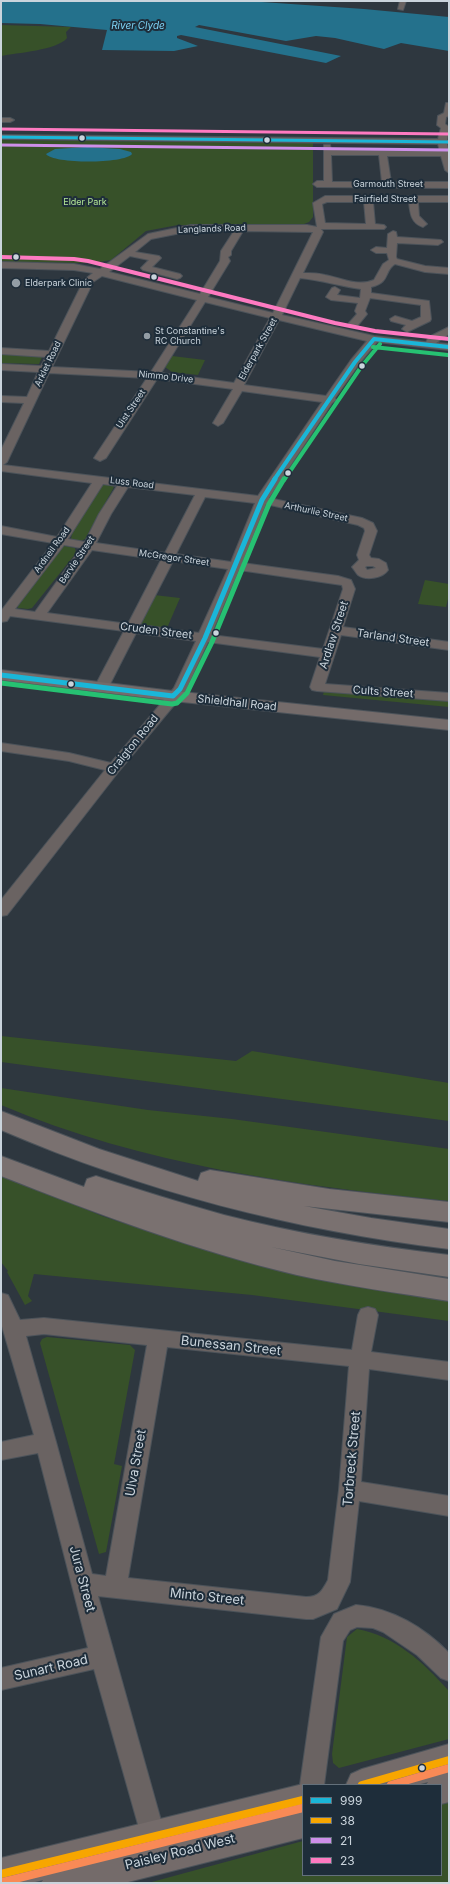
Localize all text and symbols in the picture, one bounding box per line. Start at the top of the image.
water label: River Clyde [111,20,165,32]
unlabelled marker [77,133,87,143]
unlabelled marker [262,135,272,145]
street label: Garmouth Street [353,179,423,189]
street label: Fairfield Street [354,194,416,204]
park label: Elder Park [63,197,107,207]
street label: Langlands Road [178,222,246,236]
unlabelled marker [11,252,21,262]
unlabelled marker [149,272,159,282]
marker: Elderpark Clinic [10,277,22,289]
place label: Elderpark Clinic [25,278,92,288]
street label: Elderpark Street [237,316,279,382]
place label: St Constantine's RC Church [155,326,225,347]
marker: St Constantine's RC Church [142,331,152,341]
street label: Arklet Road [32,339,64,389]
unlabelled marker [357,361,367,371]
street label: Nimmo Drive [138,369,194,385]
street label: Uist Street [114,388,148,430]
unlabelled marker [283,468,293,478]
street label: Luss Road [109,475,155,491]
street label: Arthurlie Street [283,500,349,524]
street label: Ardneil Road [32,525,72,575]
street label: Bervie Street [57,534,97,586]
street label: McGregor Street [138,548,210,568]
street label: Ardlaw Street [317,600,351,670]
street label: Cruden Street [119,620,193,642]
street label: Tarland Street [356,626,430,650]
unlabelled marker [211,628,221,638]
unlabelled marker [66,679,76,689]
street label: Cults Street [352,683,414,701]
street label: Shieldhall Road [197,692,277,714]
street label: Craigton Road [105,712,161,778]
street label: Bunessan Street [180,1333,282,1359]
street label: Torbreck Street [340,1411,364,1507]
street label: Ulva Street [122,1428,150,1498]
street label: Jura Street [66,1544,98,1614]
street label: Minto Street [169,1585,245,1609]
street label: Sunart Road [13,1652,89,1684]
unlabelled marker [417,1763,427,1773]
legend [302,1784,442,1876]
text: 999 [340,1793,362,1808]
text: 38 [340,1813,355,1828]
street label: Paisley Road West [123,1831,237,1873]
text: 21 [340,1833,352,1848]
text: 23 [340,1853,355,1868]

